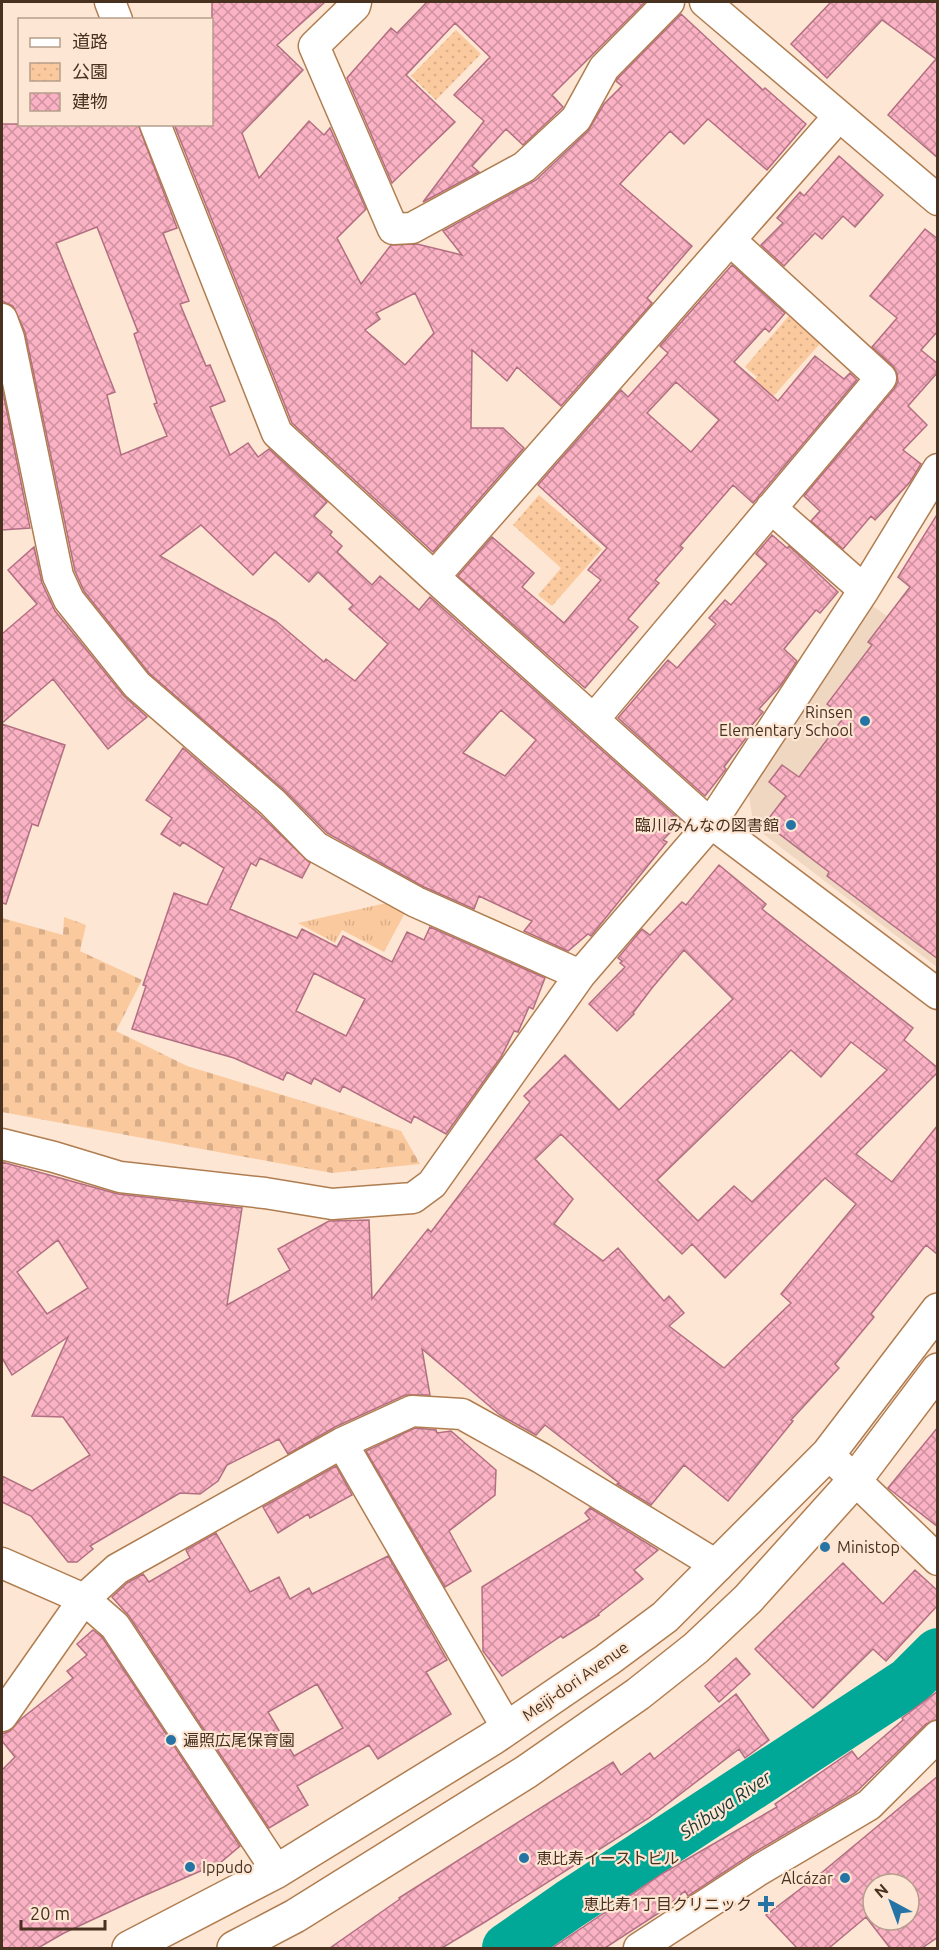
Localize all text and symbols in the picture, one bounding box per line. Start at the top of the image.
legend [18,18,213,126]
text: 道路 [72,31,108,51]
text: 公園 [72,61,108,81]
text: 建物 [72,91,108,111]
place label: Rinsen Elementary School [719,703,853,739]
marker: Rinsen Elementary School [858,714,872,728]
place label: 臨川みんなの図書館 [635,816,779,834]
marker: 臨川みんなの図書館 [784,818,798,832]
place label: Ministop [837,1538,900,1556]
marker: Ministop [818,1540,832,1554]
street label: Meiji-dori Avenue [519,1638,631,1724]
place label: 遍照広尾保育園 [183,1731,295,1749]
marker: 遍照広尾保育園 [164,1733,178,1747]
water label: Shibuya River [675,1766,775,1842]
place label: 恵比寿イーストビル [536,1849,679,1867]
marker: 恵比寿イーストビル [517,1851,531,1865]
place label: Ippudo [202,1858,253,1876]
marker: Ippudo [183,1860,197,1874]
place label: Alcázar [781,1869,833,1887]
marker: Alcázar [838,1871,852,1885]
north arrow [861,1872,921,1932]
text: N [871,1880,892,1901]
scale bar [21,1893,105,1931]
place label: 恵比寿1丁目クリニック [583,1895,752,1913]
marker: 恵比寿1丁目クリニック [757,1895,775,1913]
text: 20 m [30,1903,70,1923]

